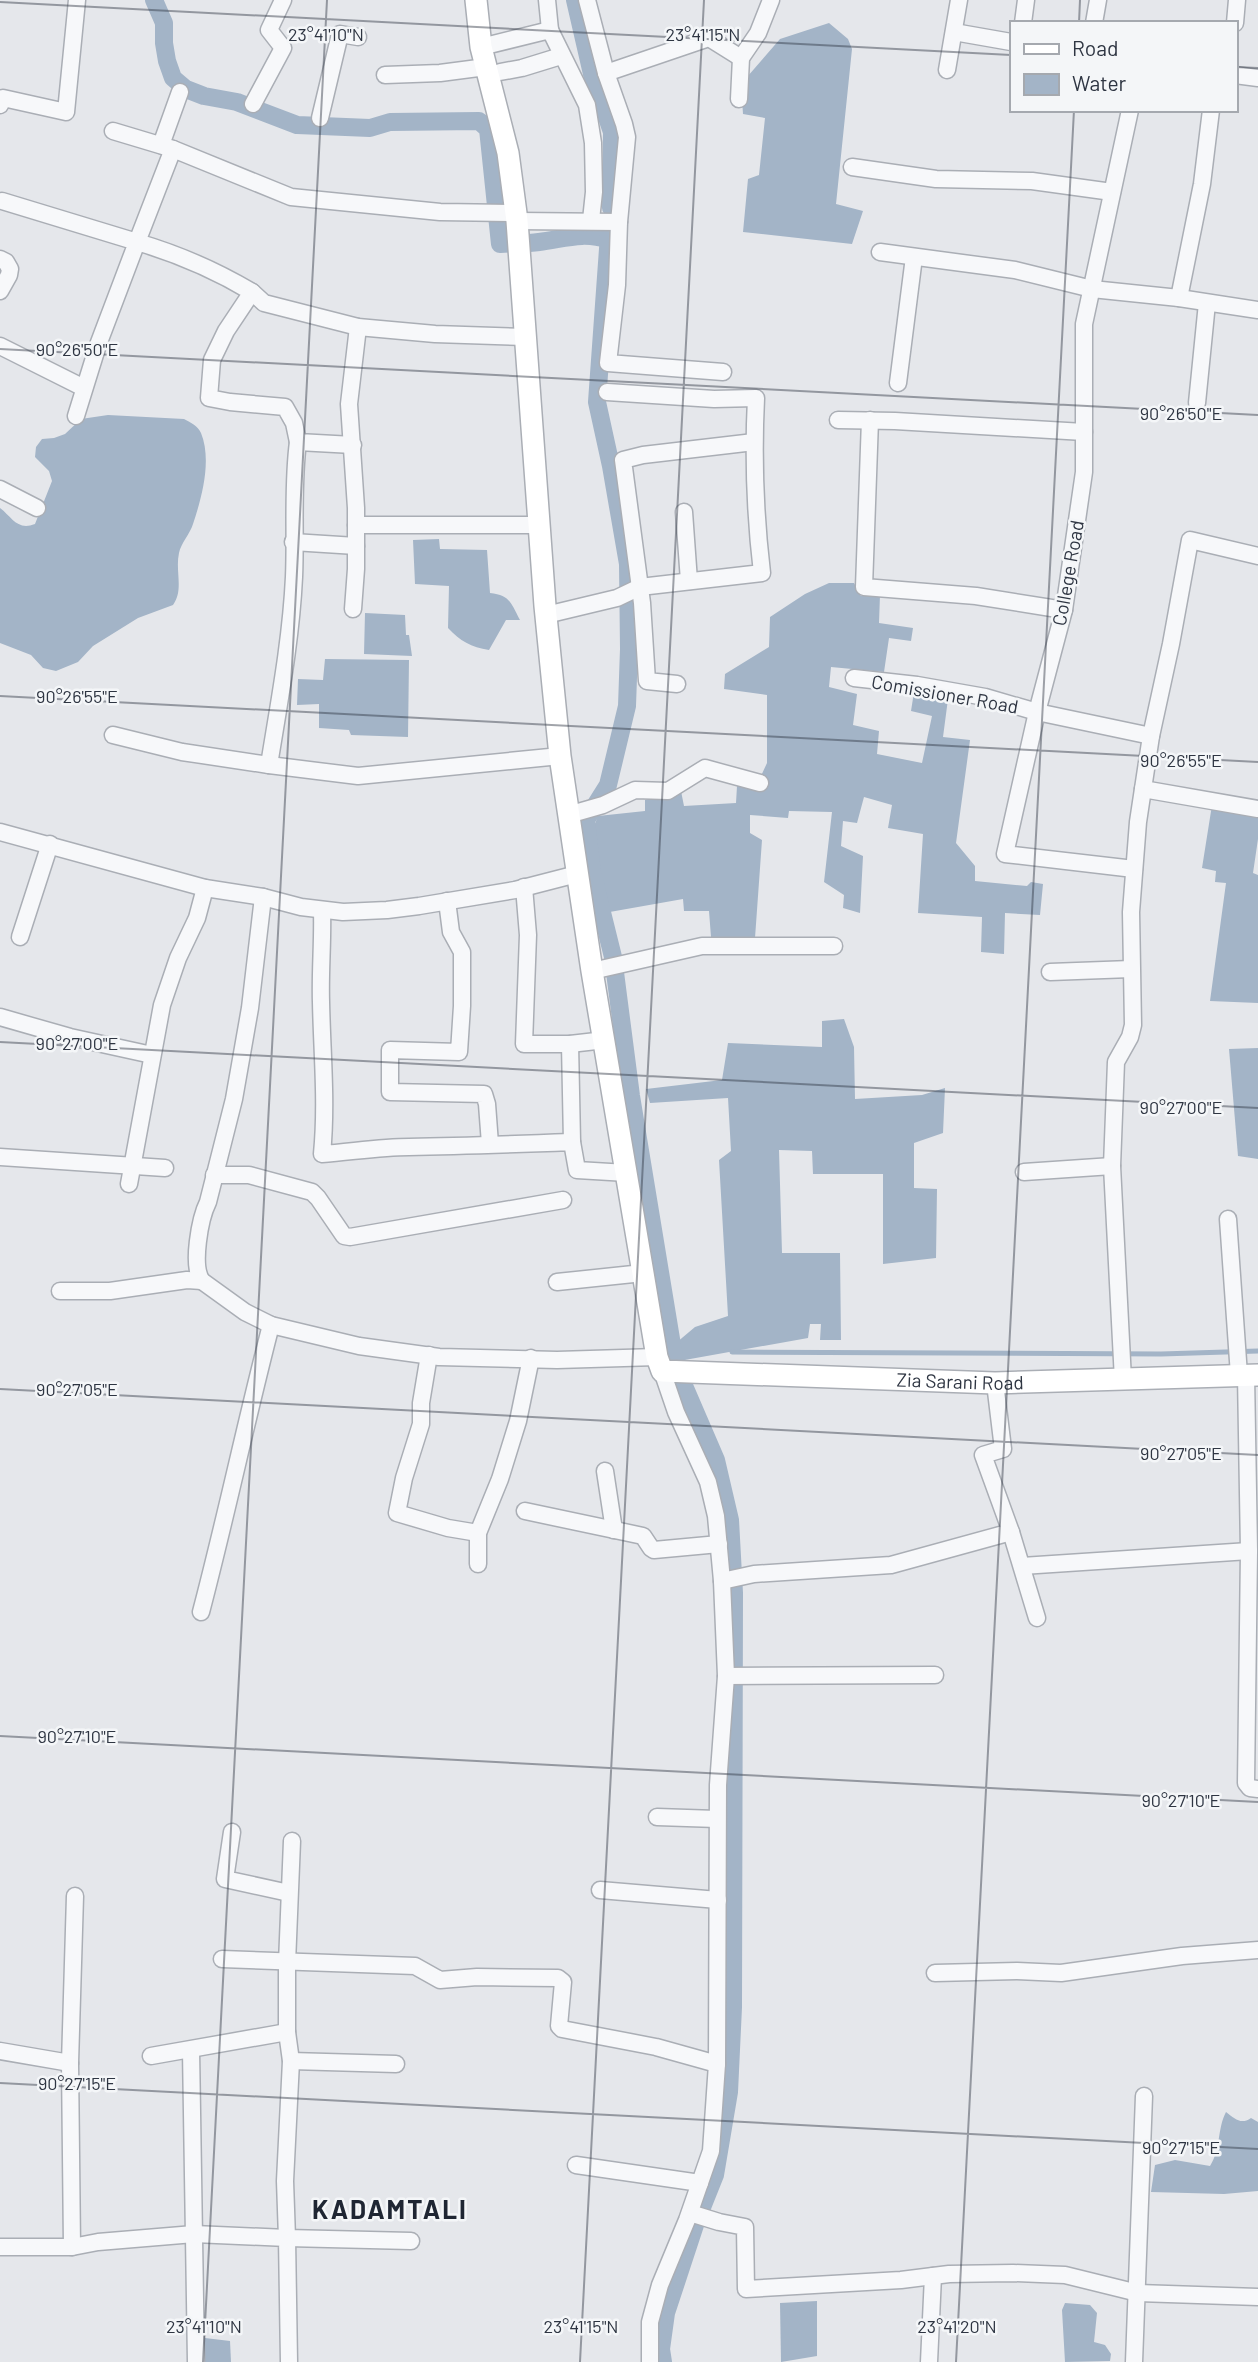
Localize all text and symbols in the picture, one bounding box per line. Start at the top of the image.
legend [1010,21,1237,112]
text: 23°41'10"N [288,23,364,45]
text: 23°41'15"N [665,23,741,45]
text: Road [1072,35,1118,60]
text: Water [1072,70,1127,95]
text: 90°26'50"E [36,338,118,360]
text: 90°26'50"E [1140,402,1222,424]
street label: College Road [1047,518,1088,628]
street label: Comissioner Road [870,669,1020,718]
text: 90°26'55"E [36,685,118,707]
text: 90°26'55"E [1140,749,1222,771]
text: 90°27'00"E [36,1032,118,1054]
text: 90°27'00"E [1140,1096,1222,1118]
street label: Zia Sarani Road [896,1367,1024,1394]
text: 90°27'05"E [36,1378,118,1400]
text: 90°27'05"E [1140,1442,1222,1464]
text: 90°27'10"E [37,1725,117,1747]
text: 90°27'10"E [1141,1789,1221,1811]
text: 90°27'15"E [38,2072,116,2094]
text: 90°27'15"E [1142,2136,1220,2158]
district label: KADAMTALI [312,2193,468,2224]
text: 23°41'10"N [166,2315,242,2337]
text: 23°41'15"N [543,2315,619,2337]
text: 23°41'20"N [917,2315,997,2337]

